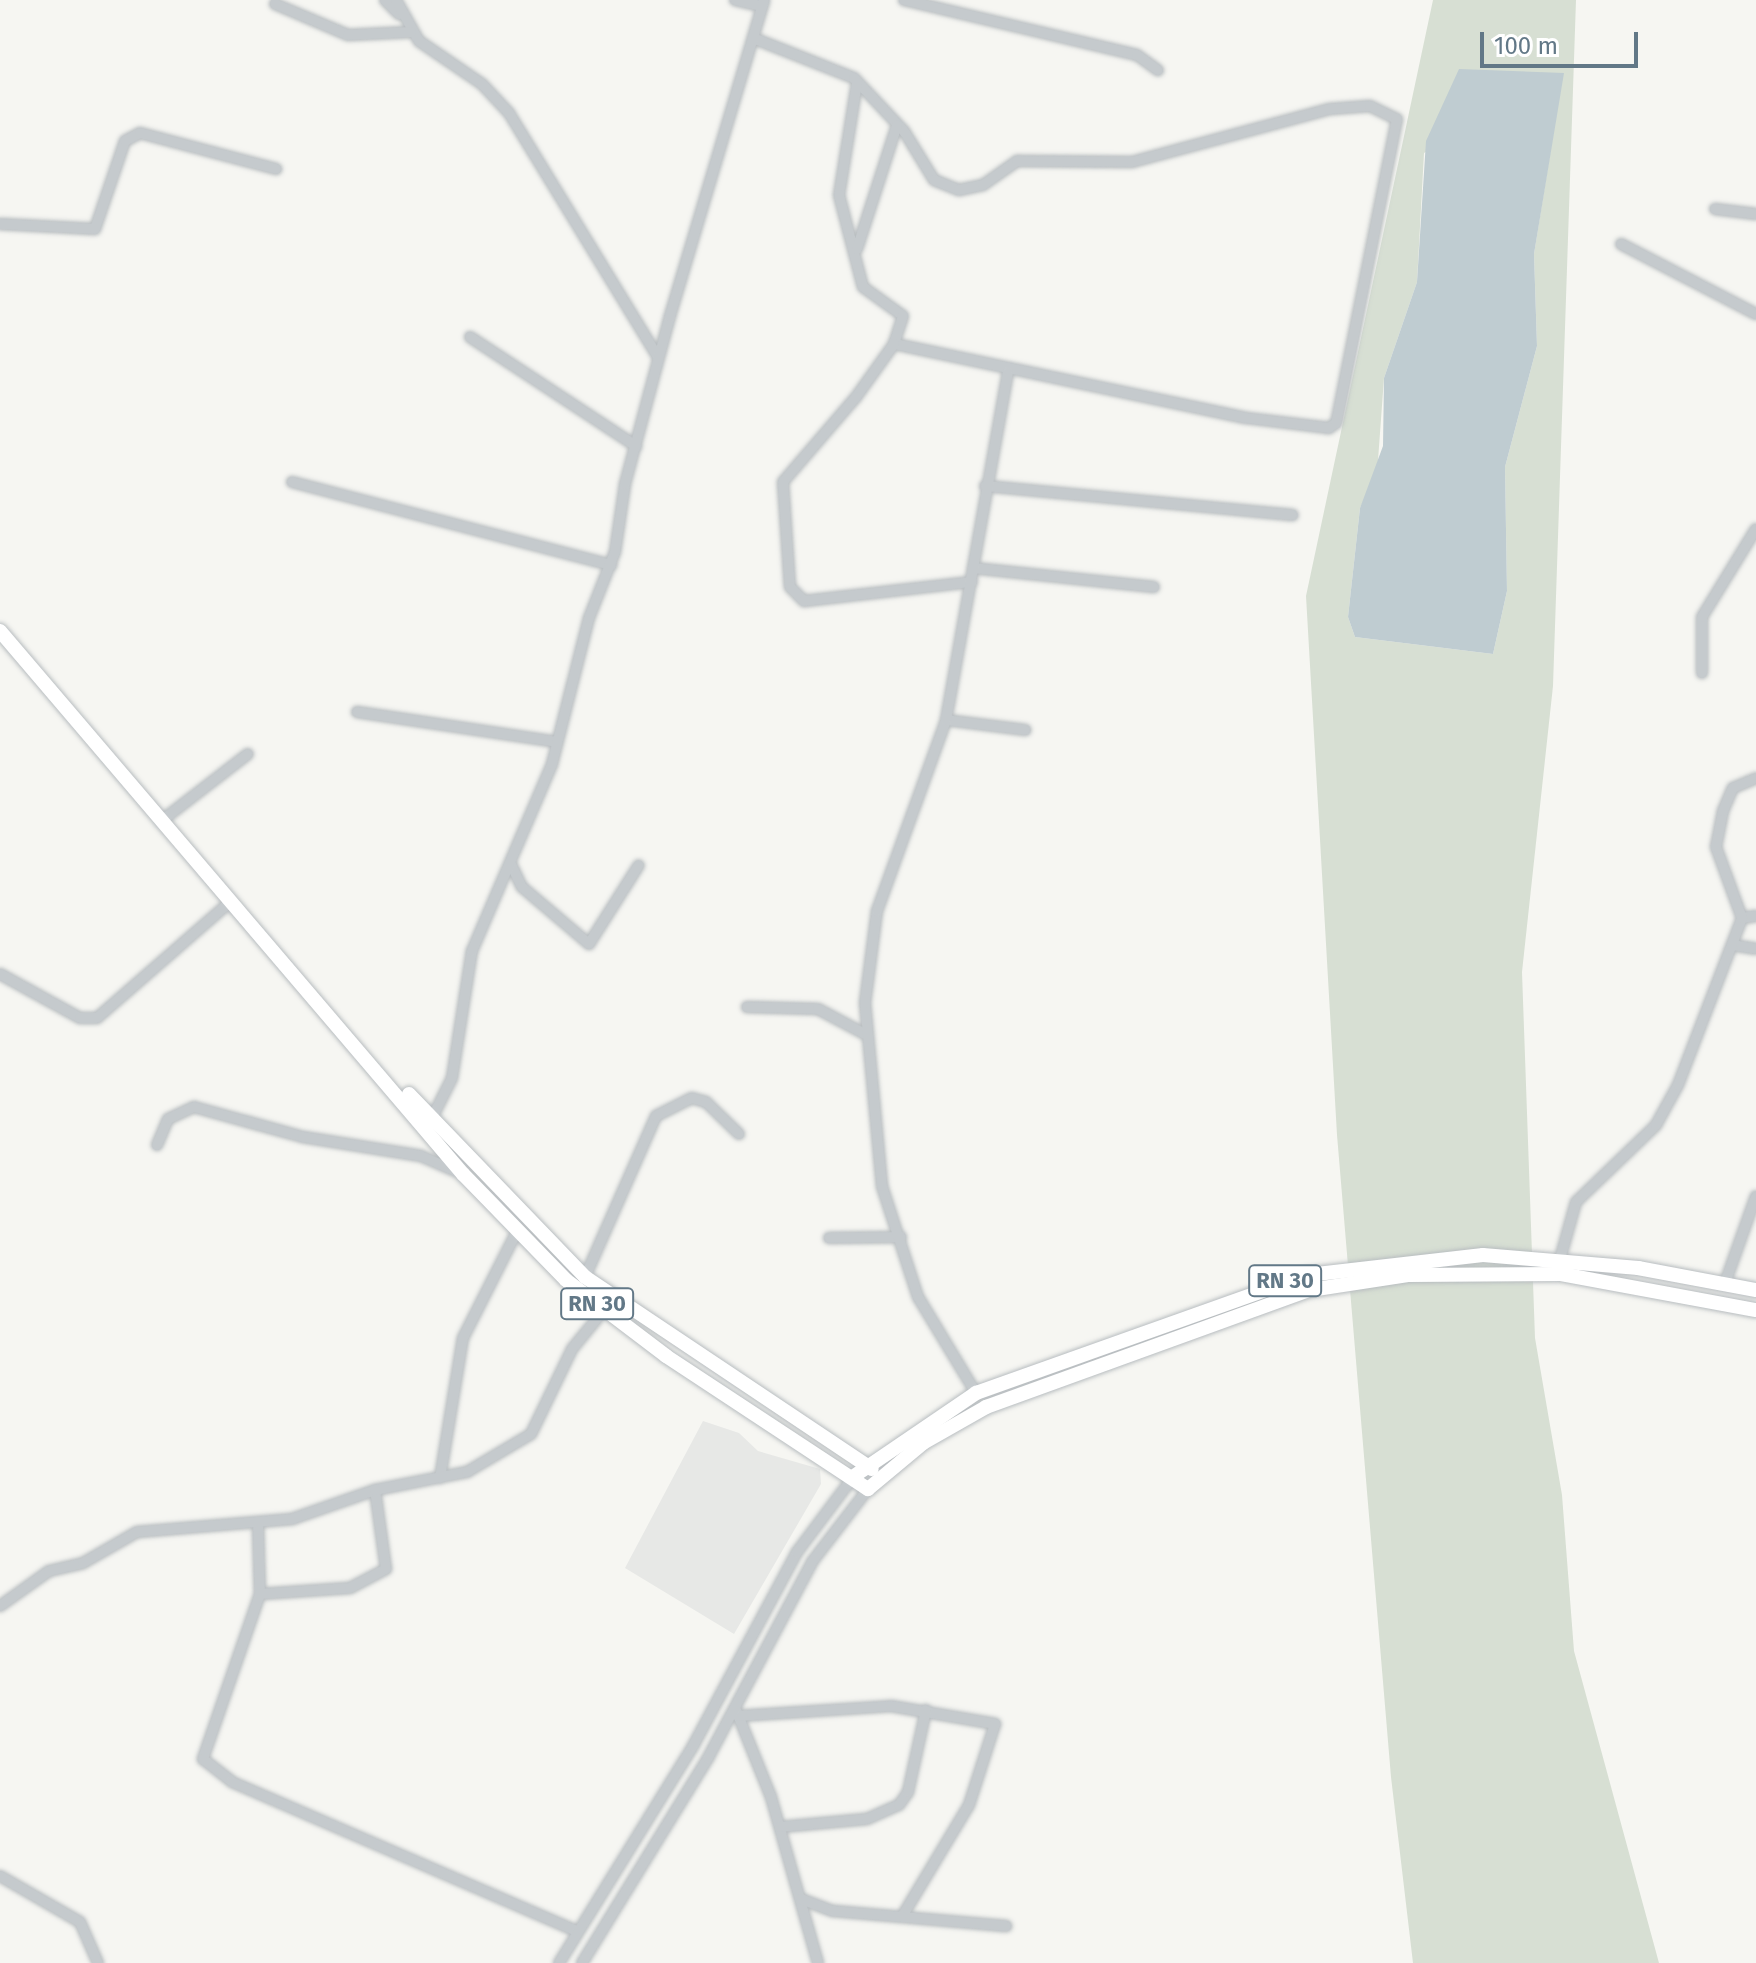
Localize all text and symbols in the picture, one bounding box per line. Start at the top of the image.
scale bar [1484,16,1642,66]
text: 100 m [1494,32,1558,60]
road number: RN 30 [1247,1263,1323,1299]
road number: RN 30 [559,1286,635,1322]

